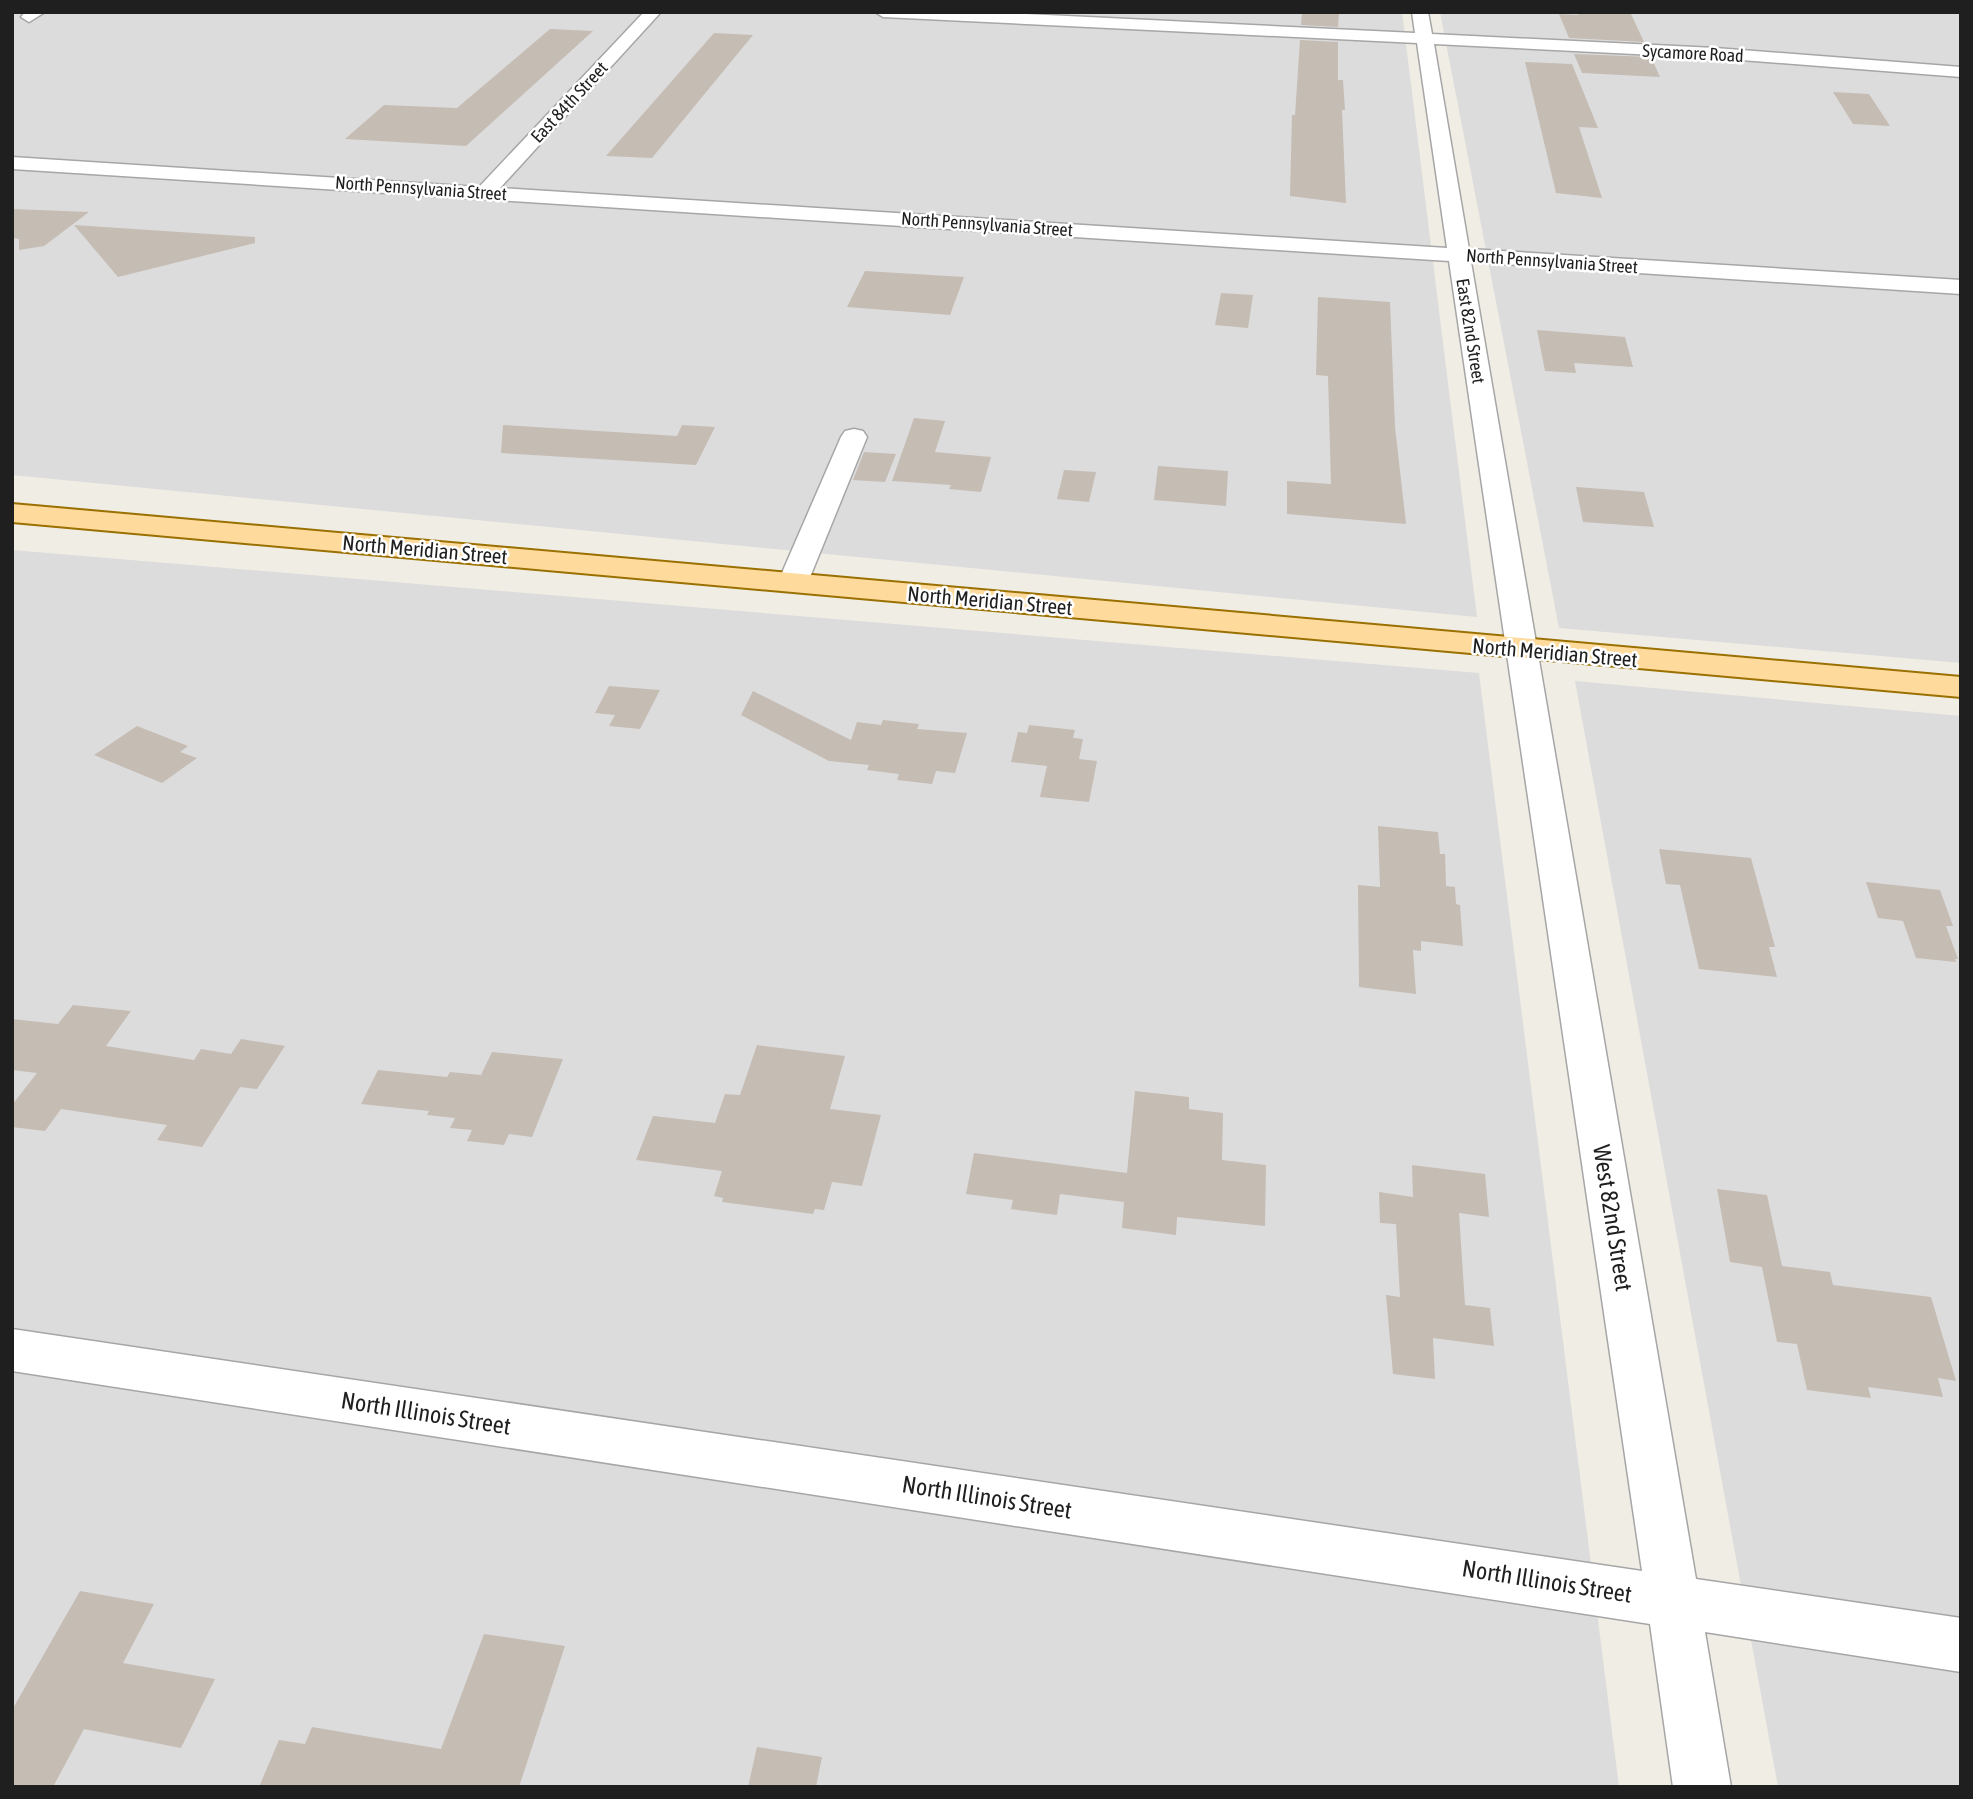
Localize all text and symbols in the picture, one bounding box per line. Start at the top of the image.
street label: Sycamore Road [1642,40,1744,66]
street label: East 84th Street [526,57,612,147]
street label: North Pennsylvania Street [334,172,508,204]
street label: North Pennsylvania Street [900,208,1074,240]
street label: North Pennsylvania Street [1465,245,1639,277]
street label: East 82nd Street [1452,277,1490,385]
street label: North Meridian Street [341,530,509,568]
street label: North Meridian Street [906,581,1074,619]
street label: North Meridian Street [1471,633,1639,671]
street label: West 82nd Street [1588,1143,1638,1293]
street label: North Illinois Street [339,1386,513,1440]
street label: North Illinois Street [900,1470,1074,1524]
street label: North Illinois Street [1460,1554,1634,1608]

